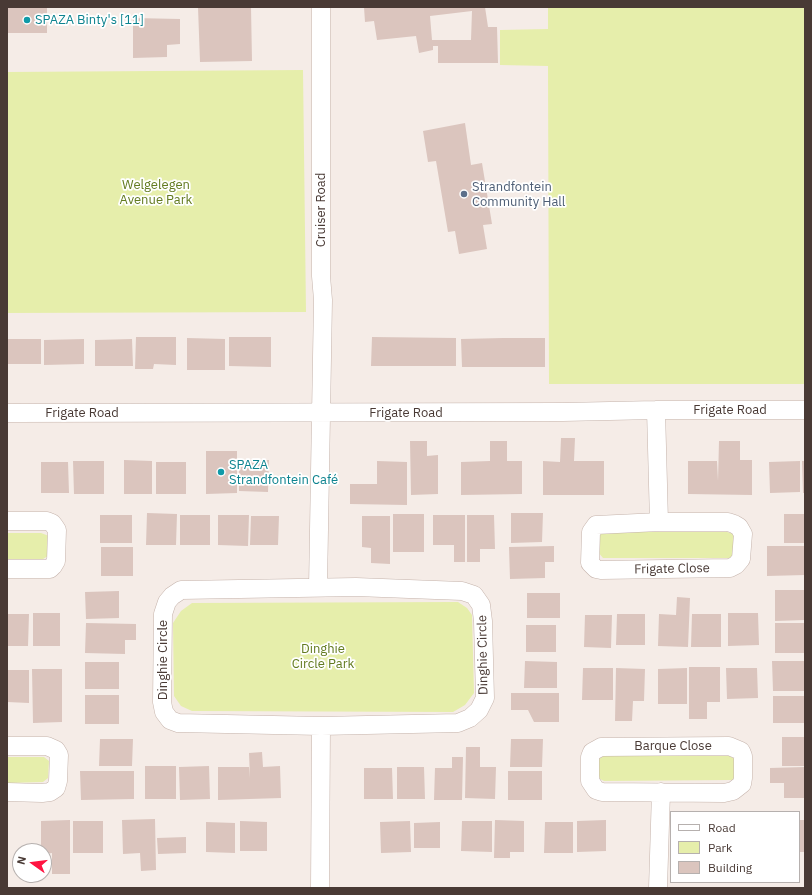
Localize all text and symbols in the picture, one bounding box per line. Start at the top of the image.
place label: SPAZA Binty's [11] [35,12,144,28]
marker: SPAZA Binty's [11] [22,15,32,25]
street label: Cruiser Road [313,173,329,247]
park label: Welgelegen Avenue Park [120,177,192,208]
place label: Strandfontein Community Hall [472,179,565,210]
marker: Strandfontein Community Hall [459,189,469,199]
street label: Frigate Road [693,402,767,418]
street label: Frigate Road [45,405,119,421]
street label: Frigate Road [369,405,443,421]
place label: SPAZA Strandfontein Café [229,457,338,488]
marker: SPAZA Strandfontein Café [216,467,226,477]
street label: Frigate Close [634,561,710,577]
street label: Dinghie Circle [475,615,491,695]
street label: Dinghie Circle [155,620,171,700]
park label: Dinghie Circle Park [292,641,354,672]
street label: Barque Close [634,738,712,754]
legend [670,811,800,883]
text: Road [708,820,736,835]
text: Park [708,840,732,855]
north arrow [12,843,52,883]
text: N [14,855,29,866]
text: Building [708,860,752,875]

